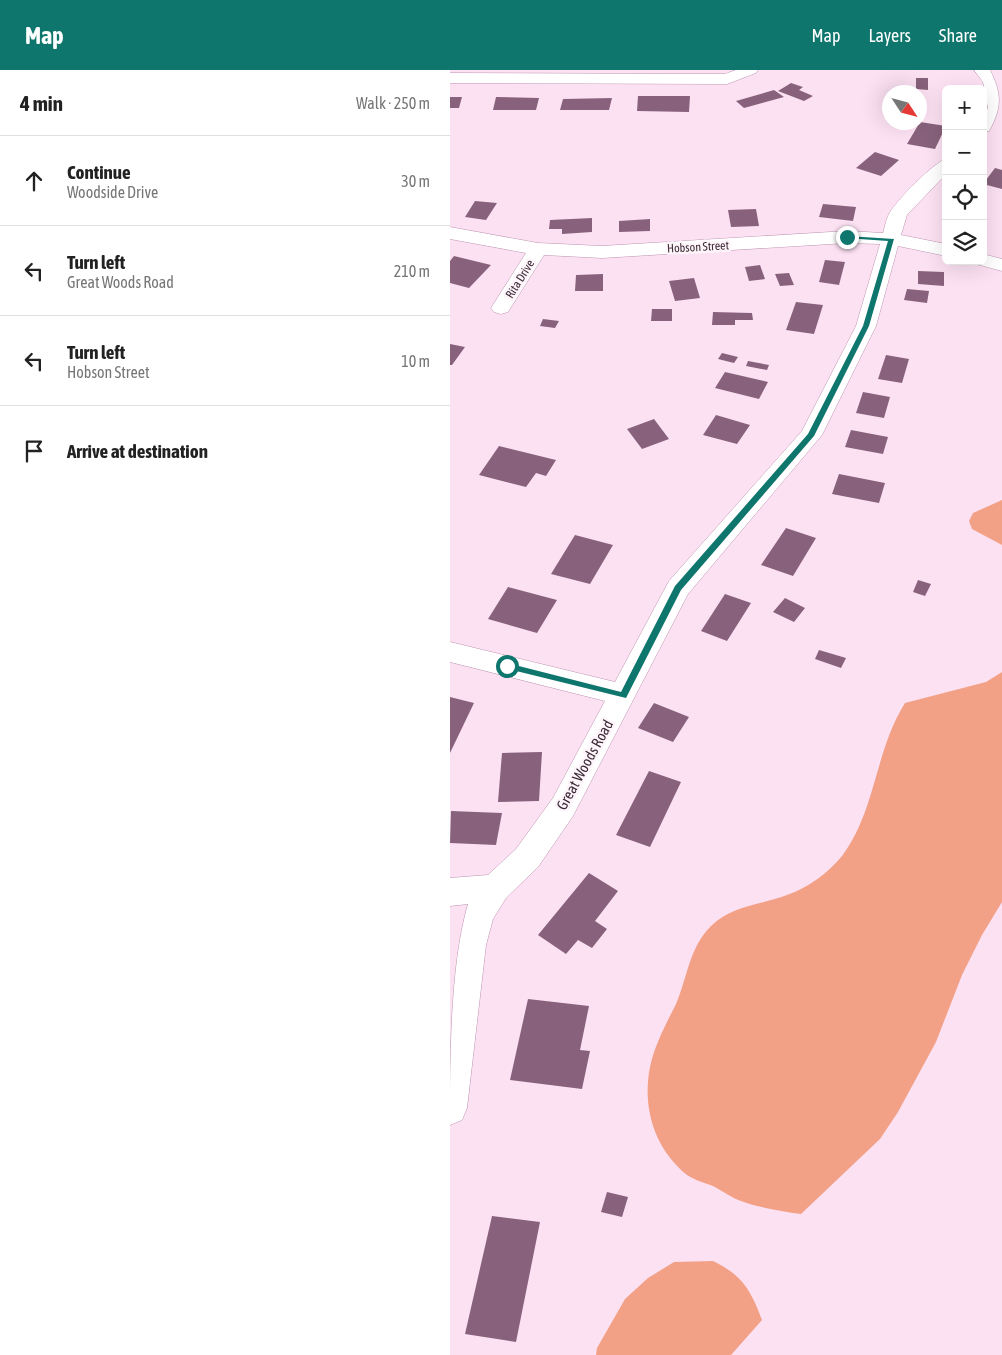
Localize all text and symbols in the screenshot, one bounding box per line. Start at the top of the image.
text: Map [25,22,64,49]
text: Map [811,25,840,46]
text: Layers [868,25,911,46]
text: Share [939,25,977,46]
north arrow [882,85,927,130]
map controls [942,85,987,265]
button: + [942,85,987,130]
text: 4 min [20,91,63,115]
text: Walk · 250 m [356,94,430,112]
button: − [942,130,987,175]
text: Continue [67,161,131,183]
icon: ahead [20,167,48,195]
text: 30 m [401,172,430,190]
button: locate [942,175,987,220]
text: Woodside Drive [67,183,158,201]
button: layers [942,220,987,265]
route end [836,226,859,249]
street label: Hobson Street [667,238,730,256]
text: Turn left [67,251,125,273]
icon: left [20,257,48,285]
street label: Rita Drive [503,257,537,301]
text: 210 m [394,262,430,280]
text: Great Woods Road [67,273,174,291]
text: Turn left [67,341,125,363]
icon: left [20,347,48,375]
text: 10 m [401,352,430,370]
text: Hobson Street [67,363,150,381]
icon: arrive [20,437,48,465]
text: Arrive at destination [67,440,208,462]
route start [496,655,519,678]
street label: Great Woods Road [553,717,616,813]

